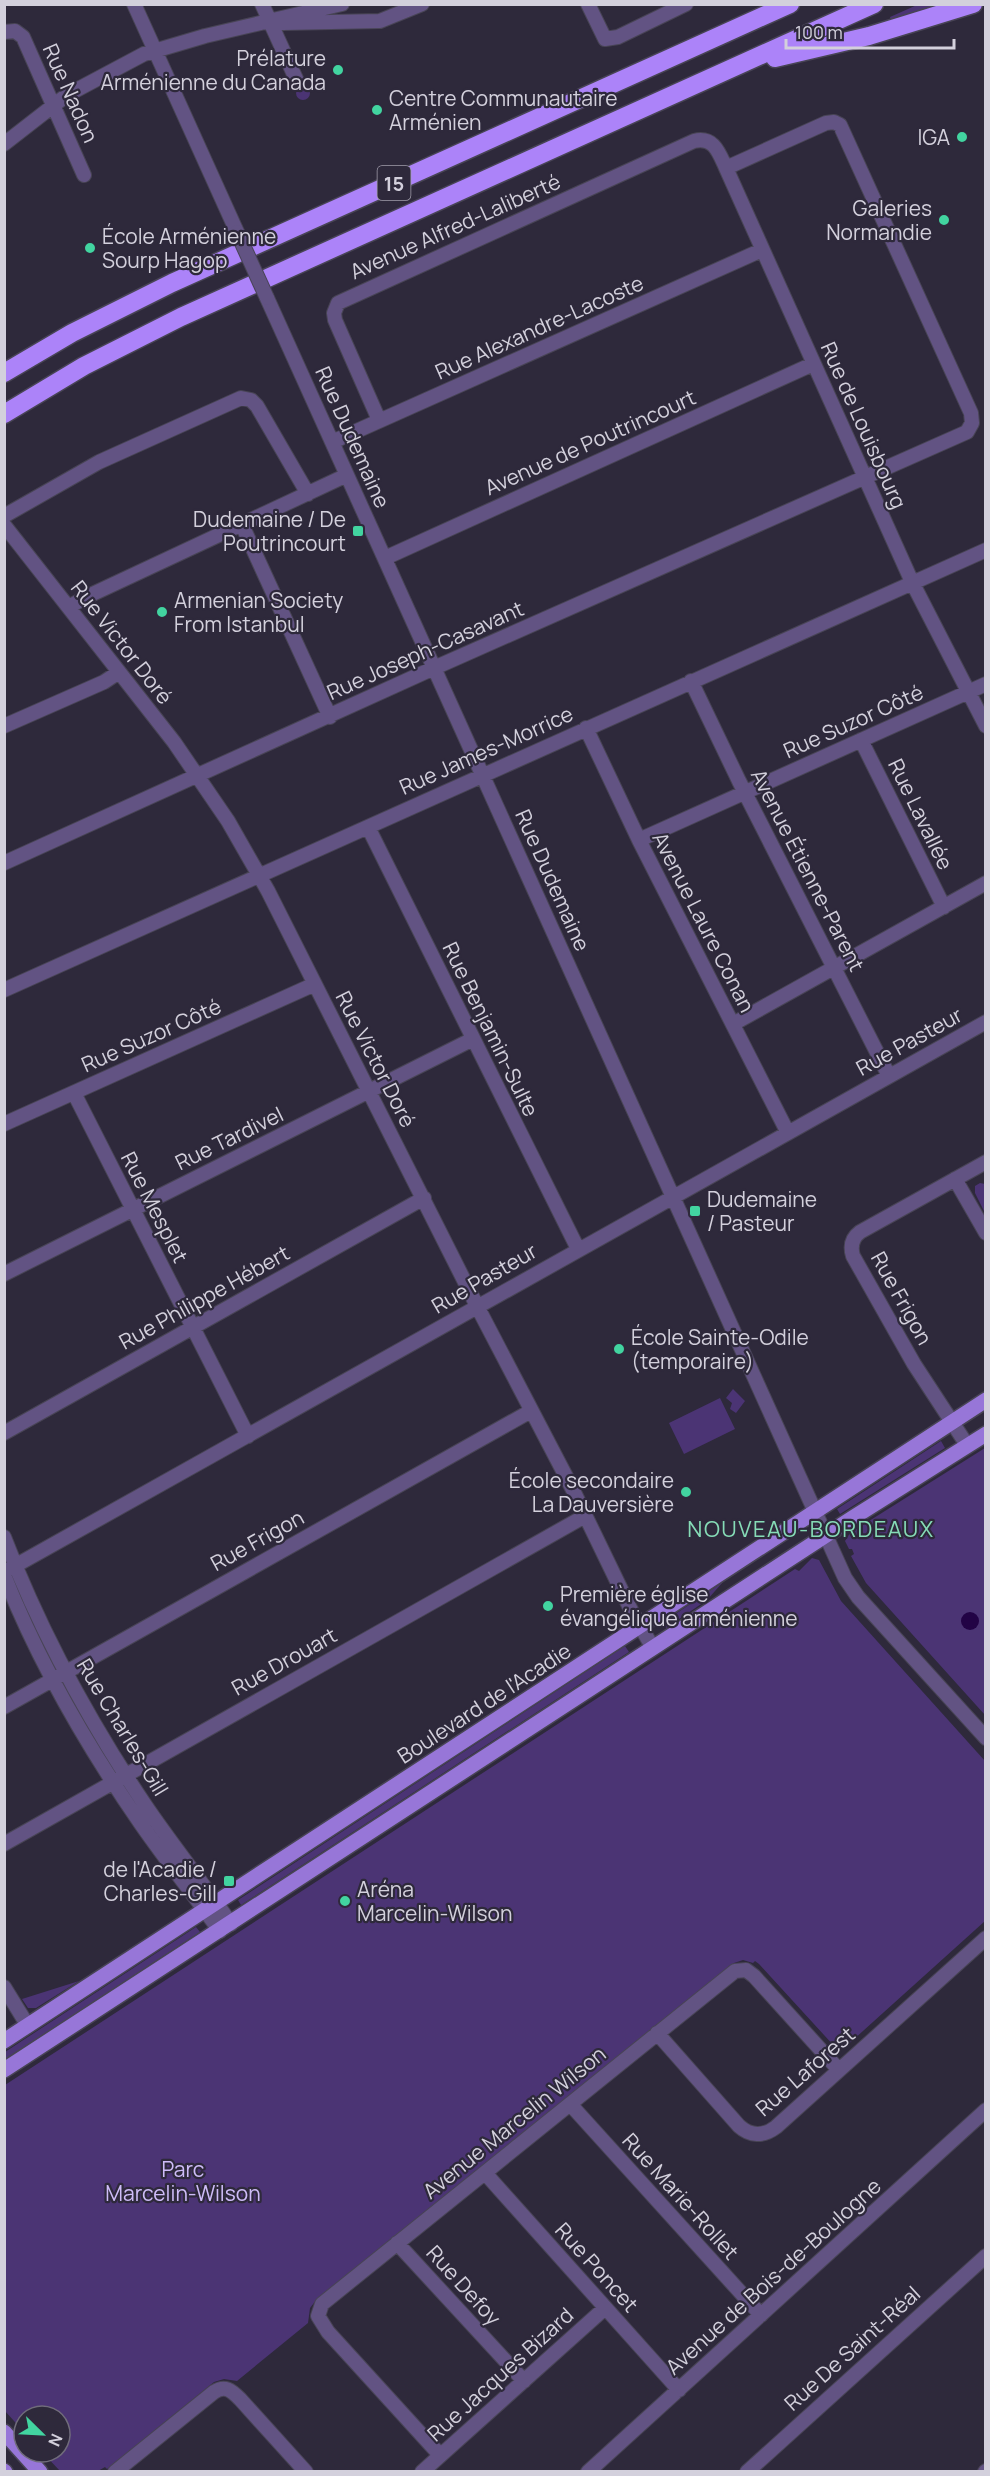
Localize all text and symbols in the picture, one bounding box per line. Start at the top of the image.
scale bar [786,12,954,50]
text: 100 m [795,20,843,44]
street label: Rue Nadon [37,39,105,147]
place label: Prélature Arménienne du Canada [101,44,326,96]
marker: Prélature Arménienne du Canada [331,63,345,77]
place label: Centre Communautaire Arménien [389,84,617,136]
marker: Centre Communautaire Arménien [370,103,384,117]
place label: IGA [917,123,950,151]
marker: IGA [955,130,969,144]
road number: 15 [378,166,410,200]
street label: Avenue Alfred-Laliberté [345,167,565,285]
place label: Galeries Normandie [826,194,932,246]
marker: Galeries Normandie [937,213,951,227]
place label: École Arménienne Sourp Hagop [102,222,276,274]
marker: École Arménienne Sourp Hagop [83,241,97,255]
street label: Rue Alexandre-Lacoste [430,268,648,386]
street label: Rue de Louisbourg [815,337,913,513]
street label: Rue Dudemaine [309,362,397,512]
street label: Avenue de Poutrincourt [480,383,700,501]
place label: Dudemaine / De Poutrincourt [193,505,346,557]
marker: Dudemaine / De Poutrincourt [351,524,365,538]
street label: Rue Victor Doré [65,574,179,710]
place label: Armenian Society From Istanbul [174,586,343,638]
street label: Rue Joseph-Casavant [322,594,528,706]
marker: Armenian Society From Istanbul [155,605,169,619]
street label: Rue Suzor Côté [779,678,927,764]
street label: Rue James-Morrice [395,699,577,801]
street label: Rue Lavallée [882,754,960,874]
street label: Avenue Étienne-Parent [745,764,871,976]
street label: Rue Dudemaine [509,805,597,955]
street label: Avenue Laure Conan [646,827,762,1017]
street label: Rue Benjamin-Sulte [437,937,545,1121]
street label: Rue Victor Doré [330,986,422,1132]
street label: Rue Suzor Côté [77,992,225,1078]
street label: Rue Pasteur [851,1000,967,1082]
street label: Rue Tardivel [170,1100,288,1176]
street label: Rue Mesplet [115,1147,195,1267]
place label: Dudemaine / Pasteur [707,1185,817,1237]
marker: Dudemaine / Pasteur [688,1204,702,1218]
street label: Rue Pasteur [426,1236,542,1319]
street label: Rue Philippe Hébert [114,1239,294,1355]
street label: Rue Frigon [865,1246,939,1350]
place label: École Sainte-Odile (temporaire) [631,1323,809,1375]
marker: École Sainte-Odile (temporaire) [612,1342,626,1356]
place label: École secondaire La Dauversière [509,1466,674,1518]
marker: École secondaire La Dauversière [679,1485,693,1499]
street label: Rue Frigon [205,1503,309,1577]
district label: NOUVEAU-BORDEAUX [687,1514,935,1544]
place label: Première église évangélique arménienne [560,1580,797,1632]
marker: Première église évangélique arménienne [541,1599,555,1613]
street label: Rue Drouart [226,1621,342,1701]
street label: Boulevard de l'Acadie [392,1636,576,1770]
street label: Rue Charles-Gill [71,1653,175,1801]
place label: de l'Acadie / Charles-Gill [103,1855,217,1907]
marker: de l'Acadie / Charles-Gill [222,1874,236,1888]
place label: Aréna Marcelin-Wilson [357,1875,512,1927]
marker: Aréna Marcelin-Wilson [338,1894,352,1908]
street label: Rue Laforest [749,2020,861,2122]
street label: Avenue Marcelin Wilson [417,2039,611,2205]
street label: Rue Marie-Rollet [617,2127,745,2265]
park label: Parc Marcelin-Wilson [105,2155,261,2207]
street label: Avenue de Bois-de-Boulogne [659,2172,887,2380]
street label: Rue Poncet [549,2216,645,2318]
street label: Rue Defoy [421,2239,507,2331]
street label: Rue De Saint-Réal [778,2279,926,2417]
street label: Rue Jacques Bizard [421,2301,579,2447]
north arrow [12,2404,72,2464]
text: N [43,2430,68,2450]

